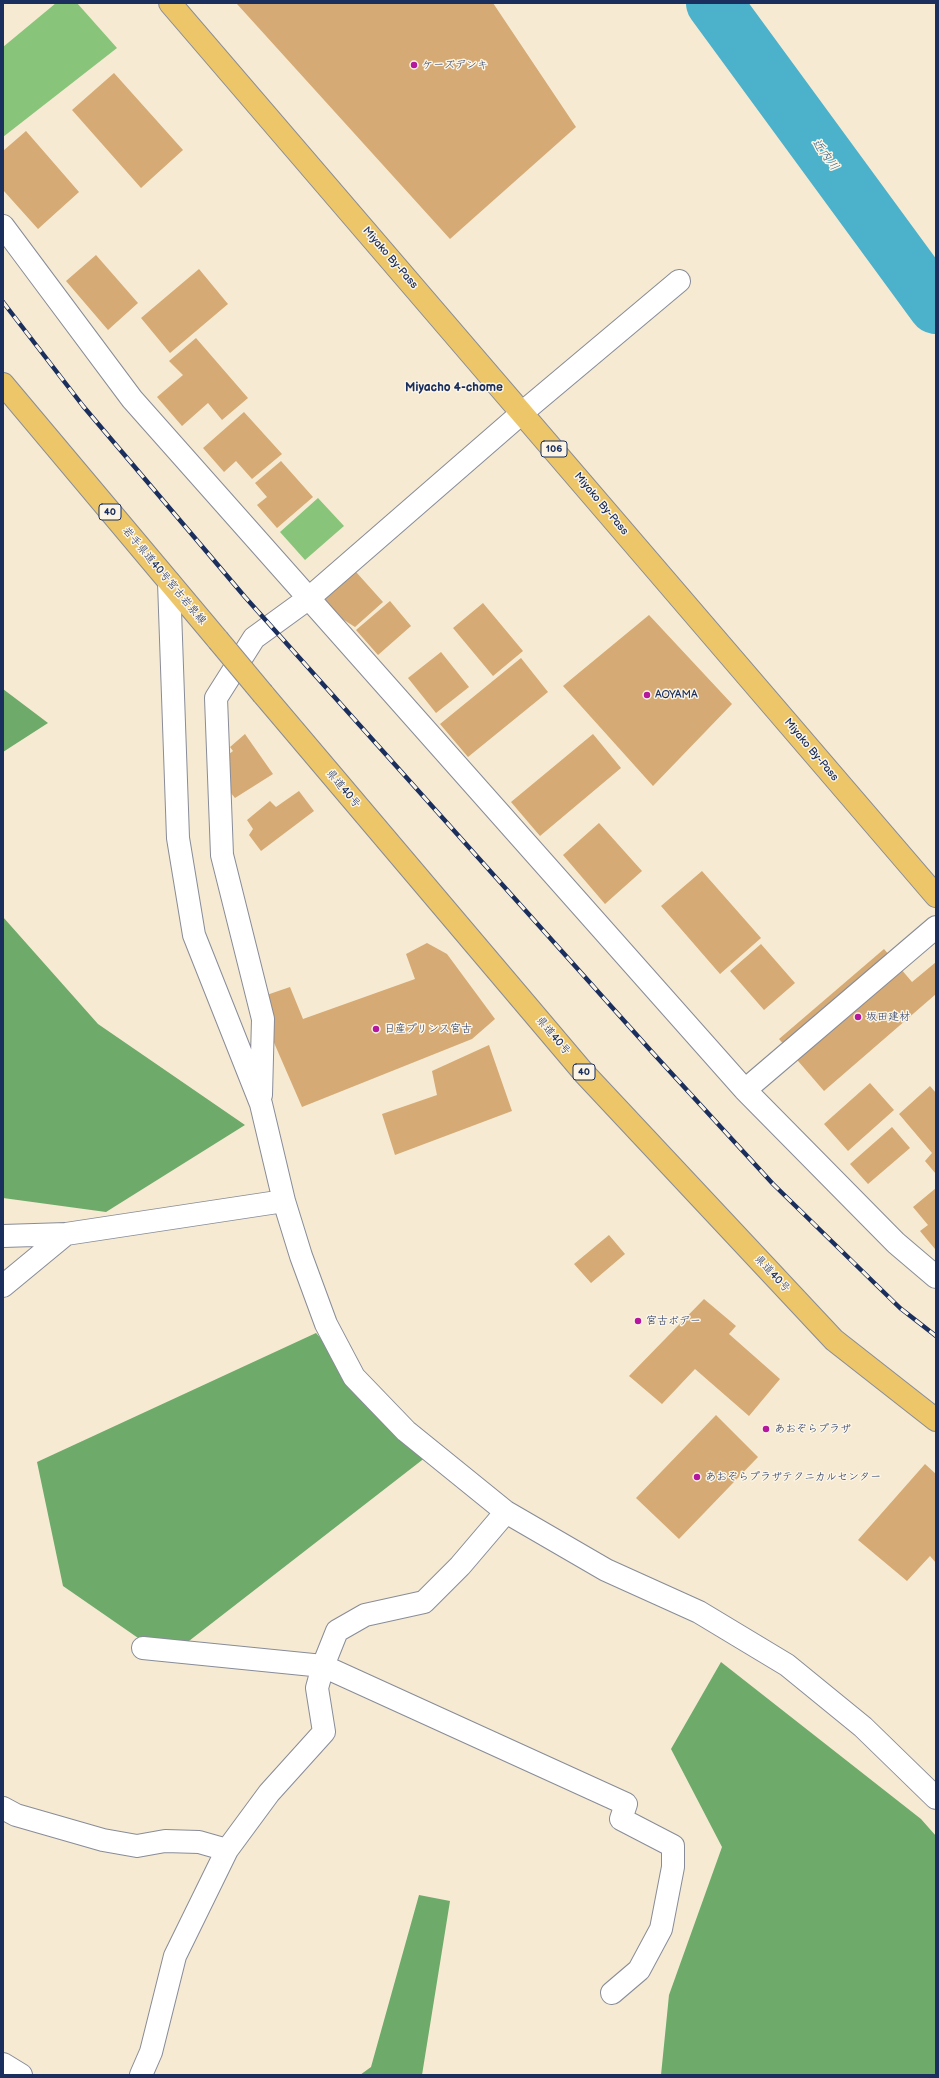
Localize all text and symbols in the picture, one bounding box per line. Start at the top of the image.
place label: ケーズデンキ [422,58,488,72]
marker: ケーズデンキ [409,60,419,70]
water label: 近内川 [809,136,841,174]
street label: Miyako By-Pass [360,224,420,292]
district label: Miyacho 4-chome [405,381,503,395]
road number: 106 [541,441,567,457]
street label: Miyako By-Pass [571,470,631,538]
road number: 40 [99,504,121,520]
street label: 岩手県道40号宮古岩泉線 [119,525,209,627]
place label: AOYAMA [655,688,698,702]
marker: AOYAMA [642,690,652,700]
street label: Miyako By-Pass [781,716,841,784]
street label: 県道40号 [323,767,363,811]
place label: 坂田建材 [866,1010,910,1024]
marker: 坂田建材 [853,1012,863,1022]
street label: 県道40号 [533,1014,573,1058]
place label: 日産プリンス宮古 [384,1022,472,1036]
marker: 日産プリンス宮古 [371,1024,381,1034]
road number: 40 [573,1064,595,1080]
street label: 県道40号 [751,1253,793,1295]
place label: 宮古ボデー [646,1314,701,1328]
marker: 宮古ボデー [633,1316,643,1326]
place label: あおぞらプラザ [774,1422,851,1436]
marker: あおぞらプラザ [761,1424,771,1434]
place label: あおぞらプラザテクニカルセンター [705,1470,881,1484]
marker: あおぞらプラザテクニカルセンター [692,1472,702,1482]

